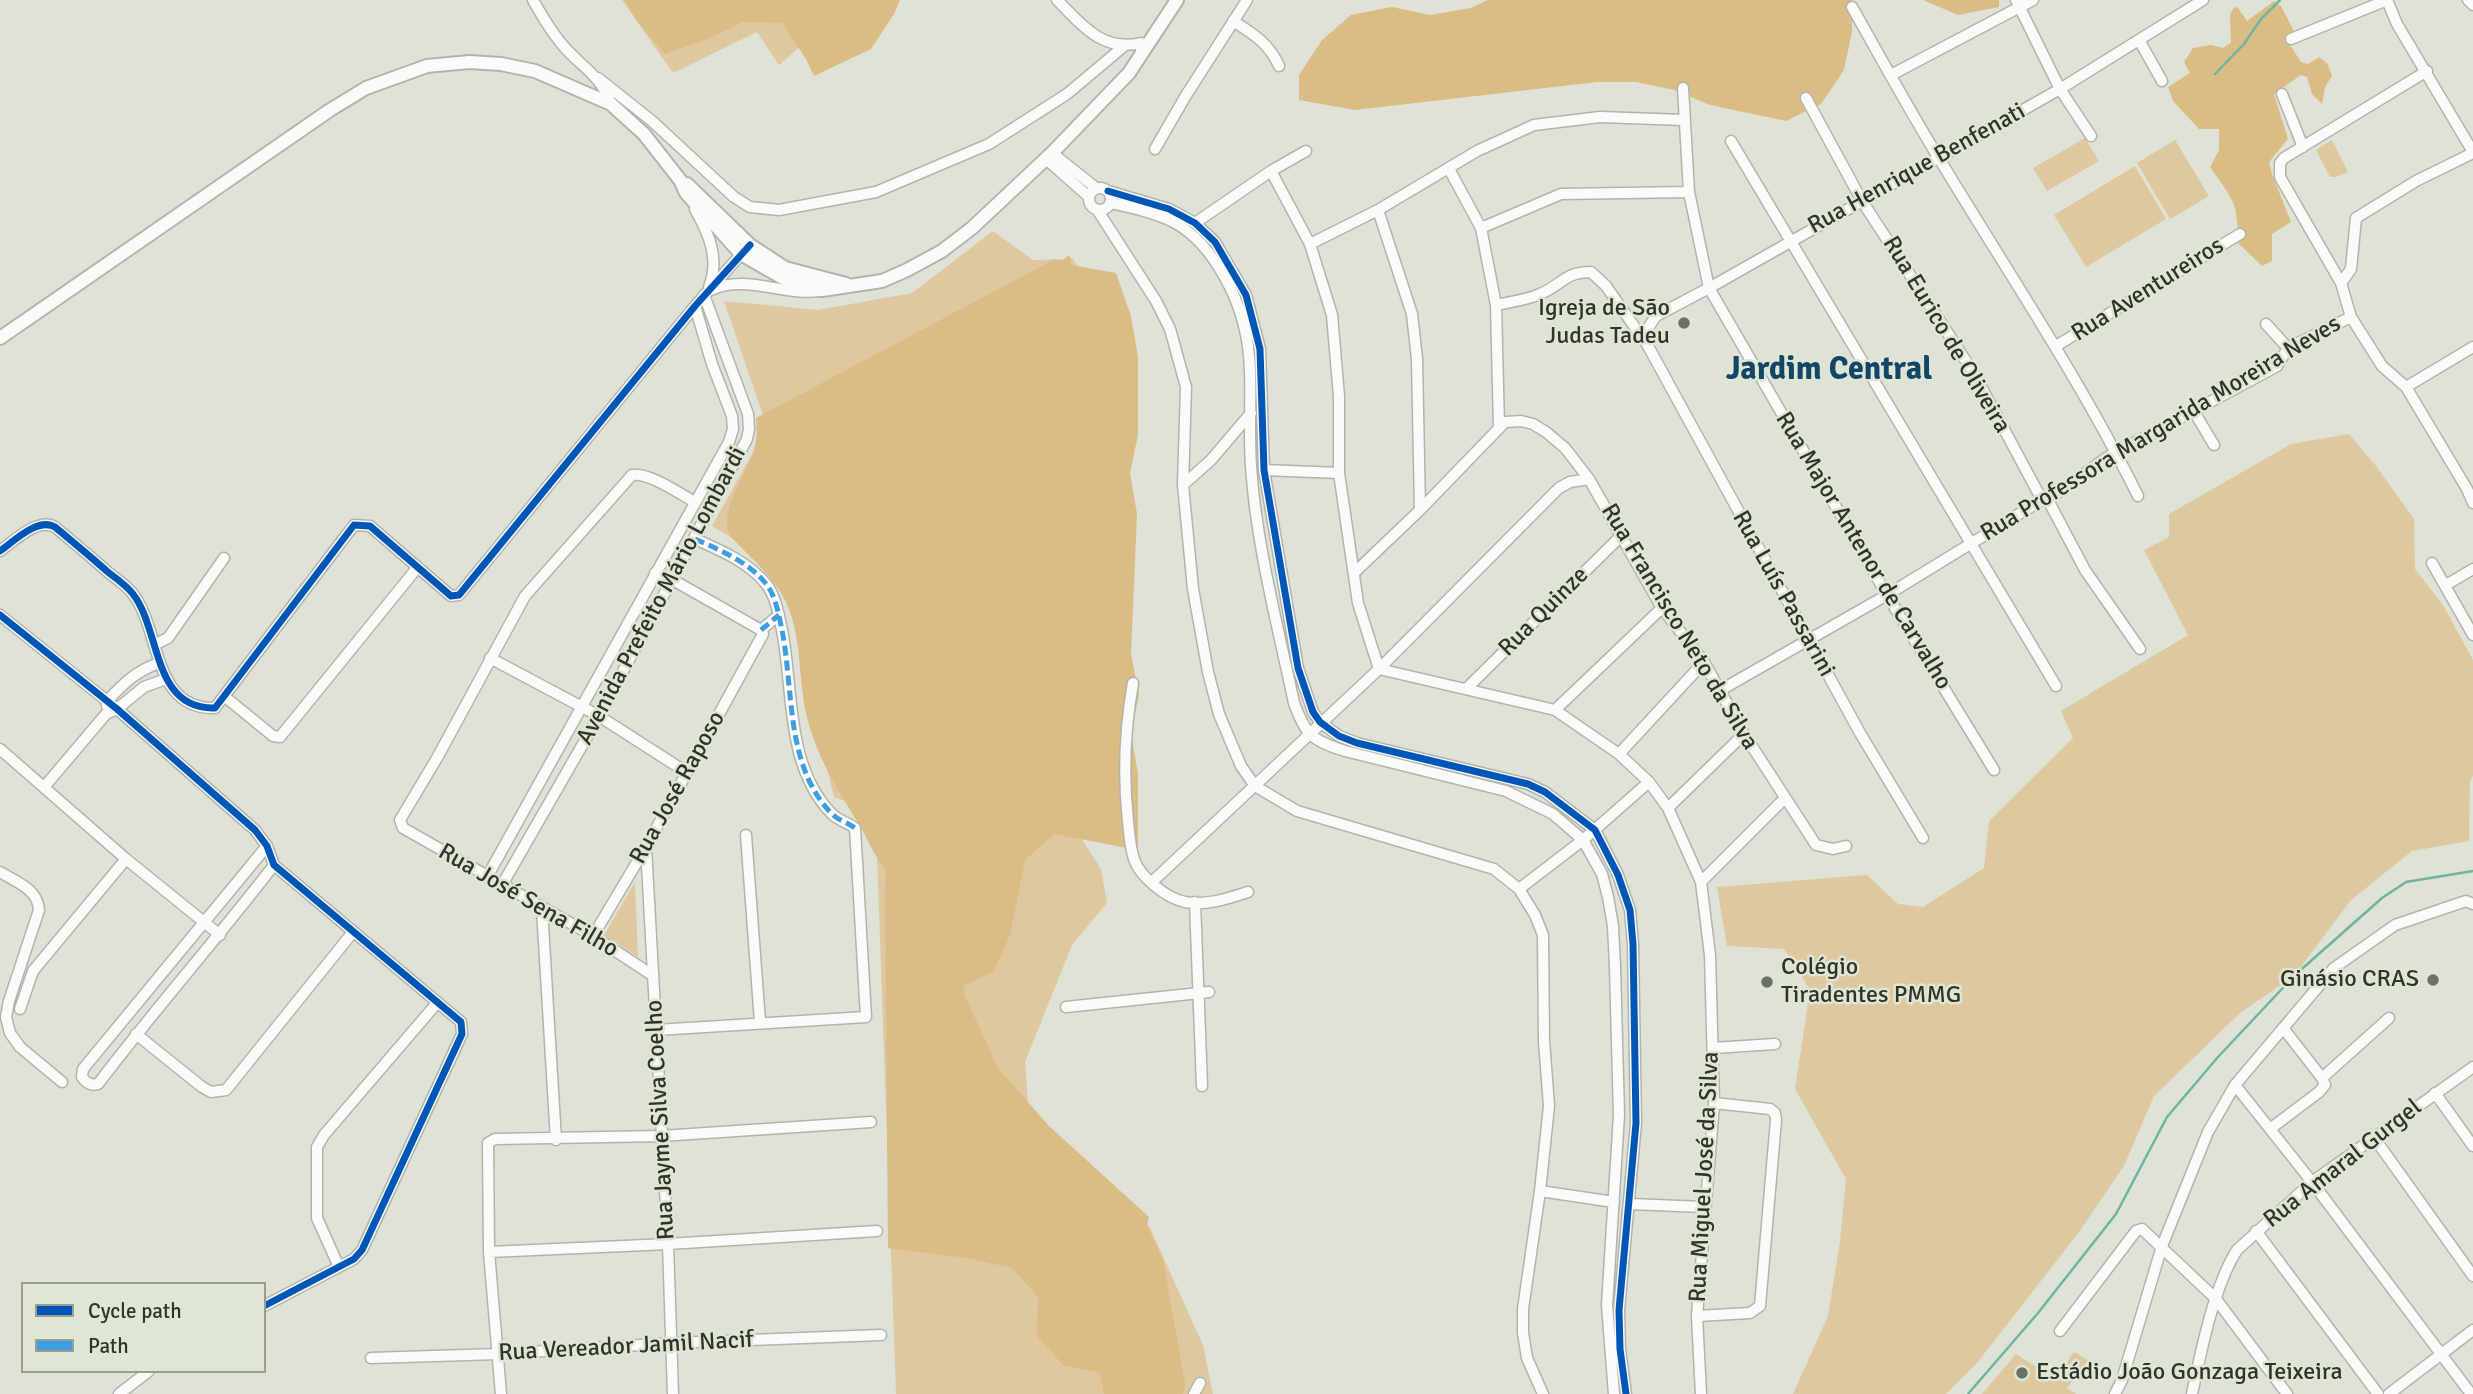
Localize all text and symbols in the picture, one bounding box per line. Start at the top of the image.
street label: Rua Henrique Benfenati [1803,97,2031,241]
street label: Rua Eurico de Oliveira [1876,231,2016,439]
street label: Rua Aventureiros [2066,232,2230,348]
place label: Igreja de São Judas Tadeu [1538,295,1670,351]
street label: Rua Professora Margarida Moreira Neves [1976,310,2346,548]
marker: Igreja de São Judas Tadeu [1676,315,1692,331]
district label: Jardim Central [1726,352,1932,390]
street label: Rua Major Antenor de Carvalho [1769,407,1957,695]
street label: Avenida Prefeito Mário Lombardi [571,442,753,750]
street label: Rua Francisco Neto da Silva [1594,499,1764,755]
street label: Rua Luís Passarini [1725,506,1841,682]
street label: Rua Quinze [1493,561,1595,663]
street label: Rua José Raposo [624,707,732,869]
street label: Rua José Sena Filho [433,838,623,964]
place label: Colégio Tiradentes PMMG [1781,954,1961,1010]
place label: Ginásio CRAS [2280,966,2419,994]
marker: Ginásio CRAS [2425,972,2441,988]
marker: Colégio Tiradentes PMMG [1759,974,1775,990]
street label: Rua Jayme Silva Coelho [640,999,682,1241]
street label: Rua Miguel José da Silva [1684,1051,1726,1303]
street label: Rua Amaral Gurgel [2258,1093,2428,1235]
legend [21,1282,266,1373]
text: Cycle path [88,1298,182,1324]
street label: Rua Vereador Jamil Nacif [498,1326,754,1368]
text: Path [88,1333,129,1359]
place label: Estádio João Gonzaga Teixeira [2036,1359,2343,1387]
marker: Estádio João Gonzaga Teixeira [2014,1365,2030,1381]

